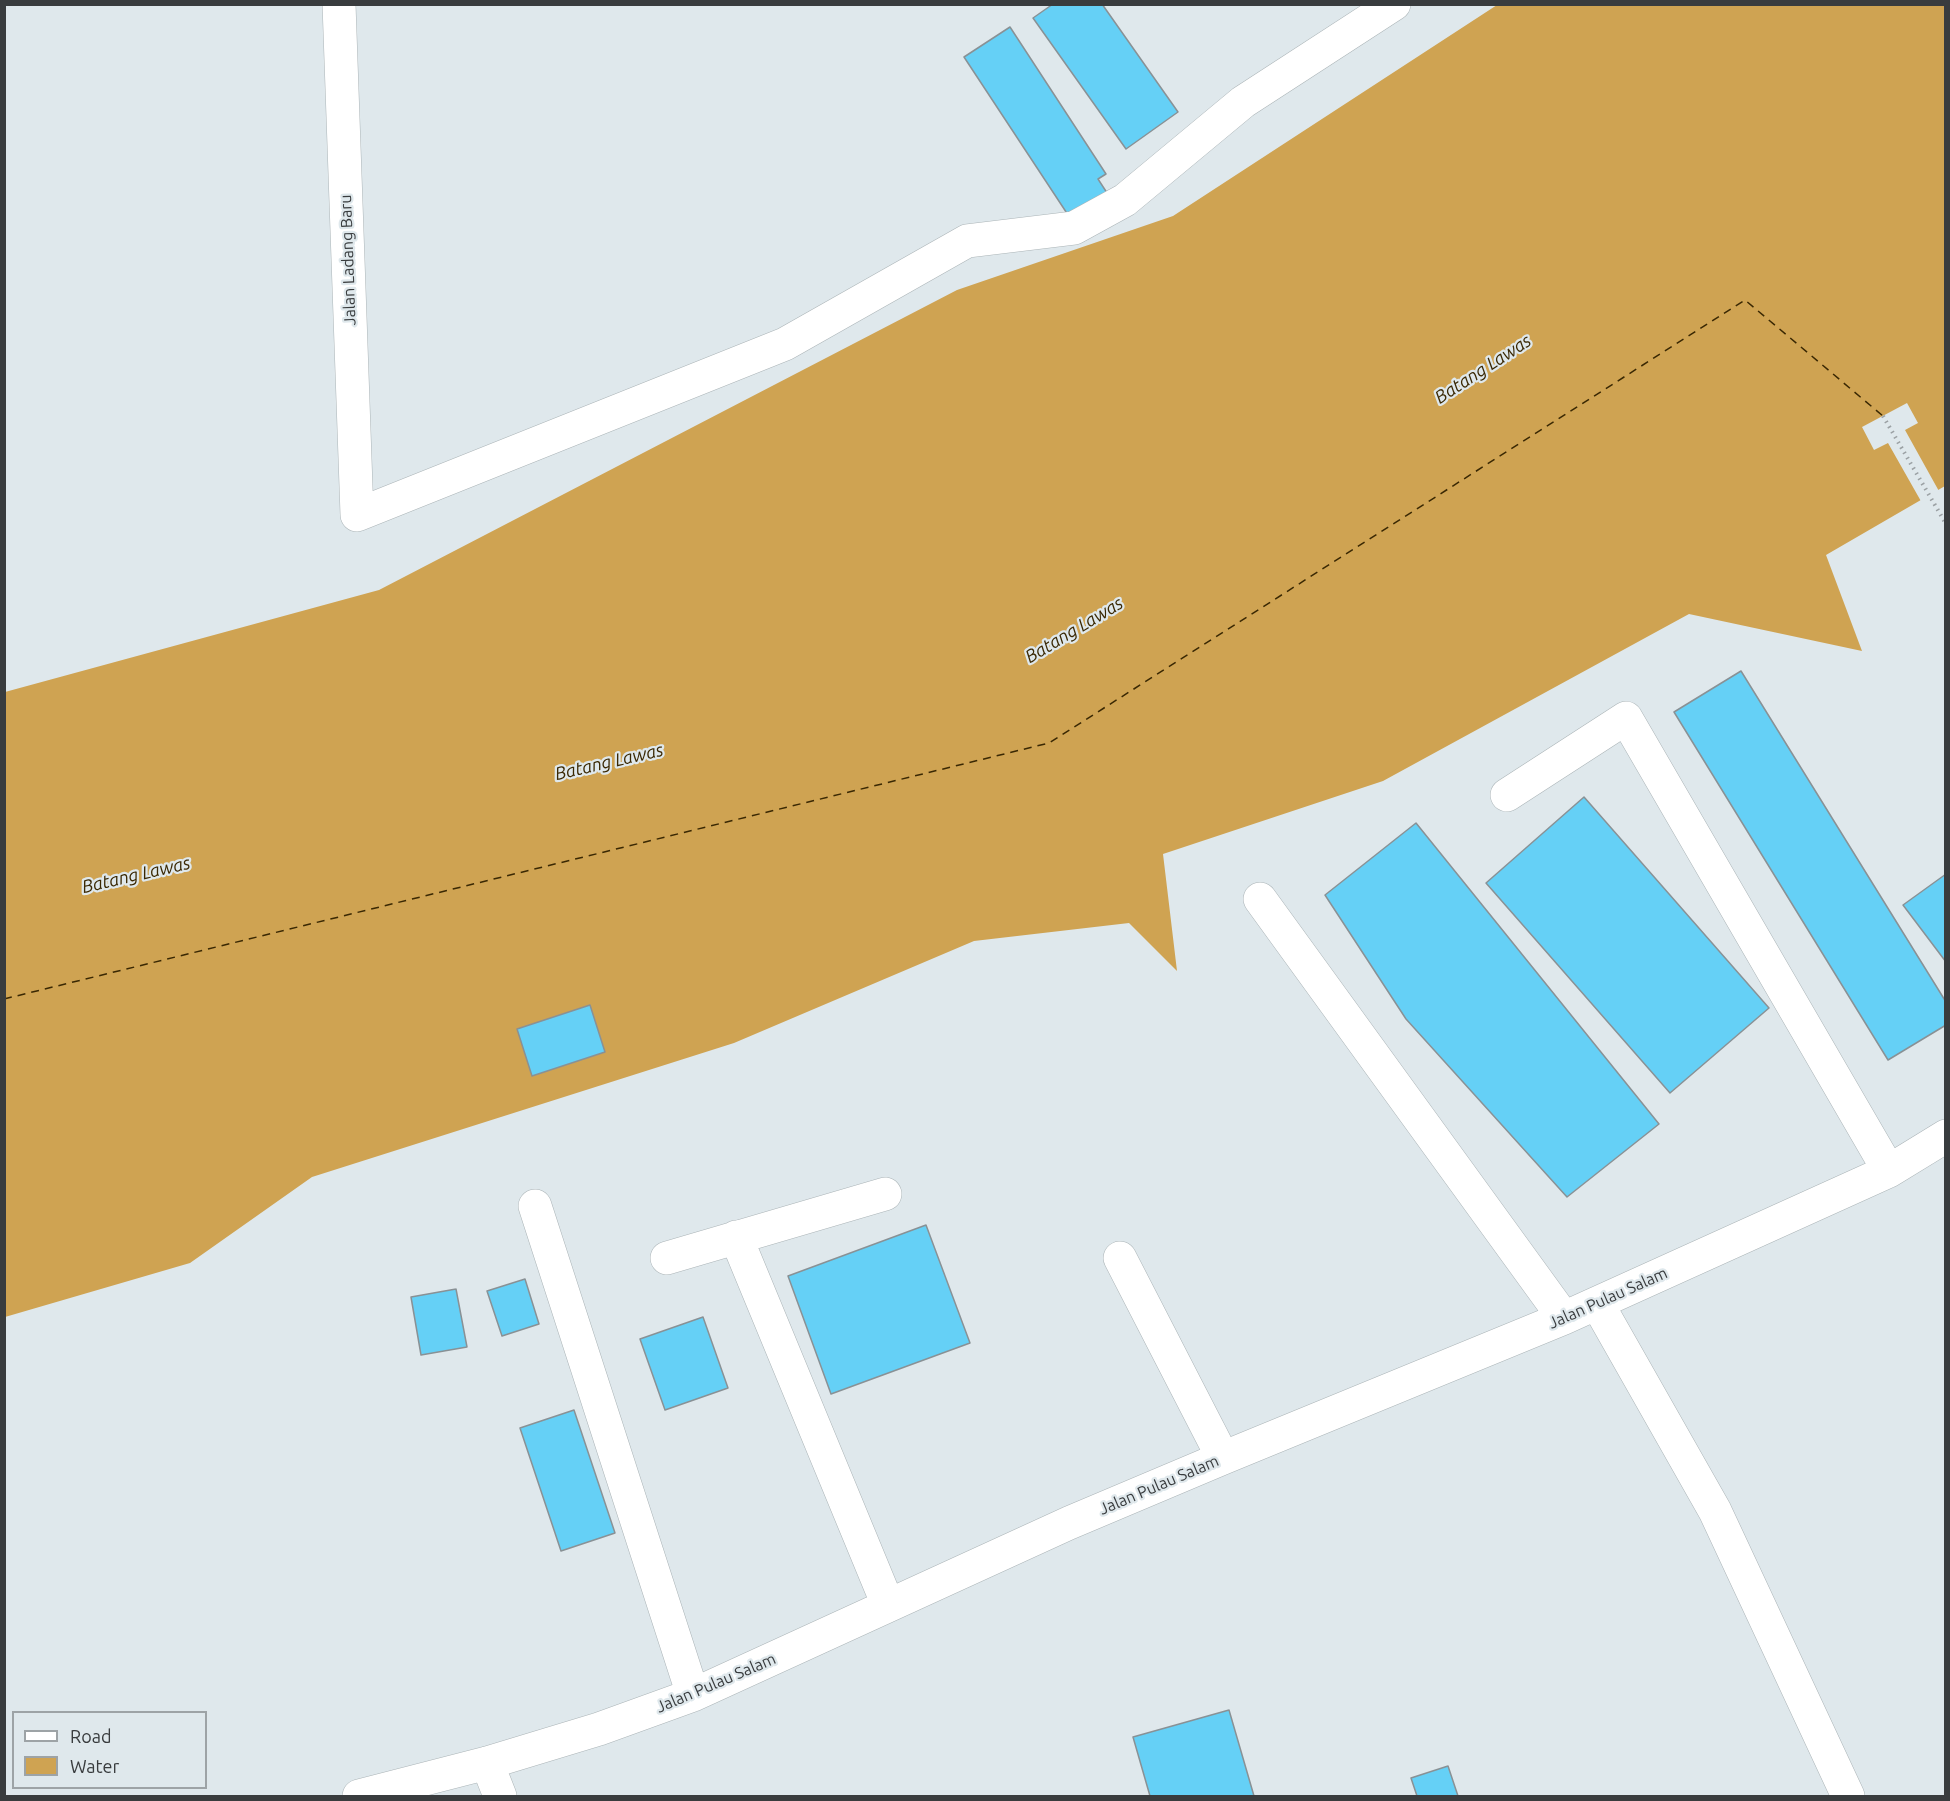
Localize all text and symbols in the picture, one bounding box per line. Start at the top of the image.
street label: Jalan Ladang Baru [336,194,360,326]
water label: Batang Lawas [1431,330,1535,408]
water label: Batang Lawas [1021,592,1127,668]
water label: Batang Lawas [553,739,665,785]
water label: Batang Lawas [80,852,192,898]
street label: Jalan Pulau Salam [1546,1263,1670,1333]
street label: Jalan Pulau Salam [1096,1451,1222,1519]
street label: Jalan Pulau Salam [653,1649,779,1717]
legend [12,1711,207,1789]
text: Road [70,1726,112,1746]
text: Water [70,1756,119,1776]

